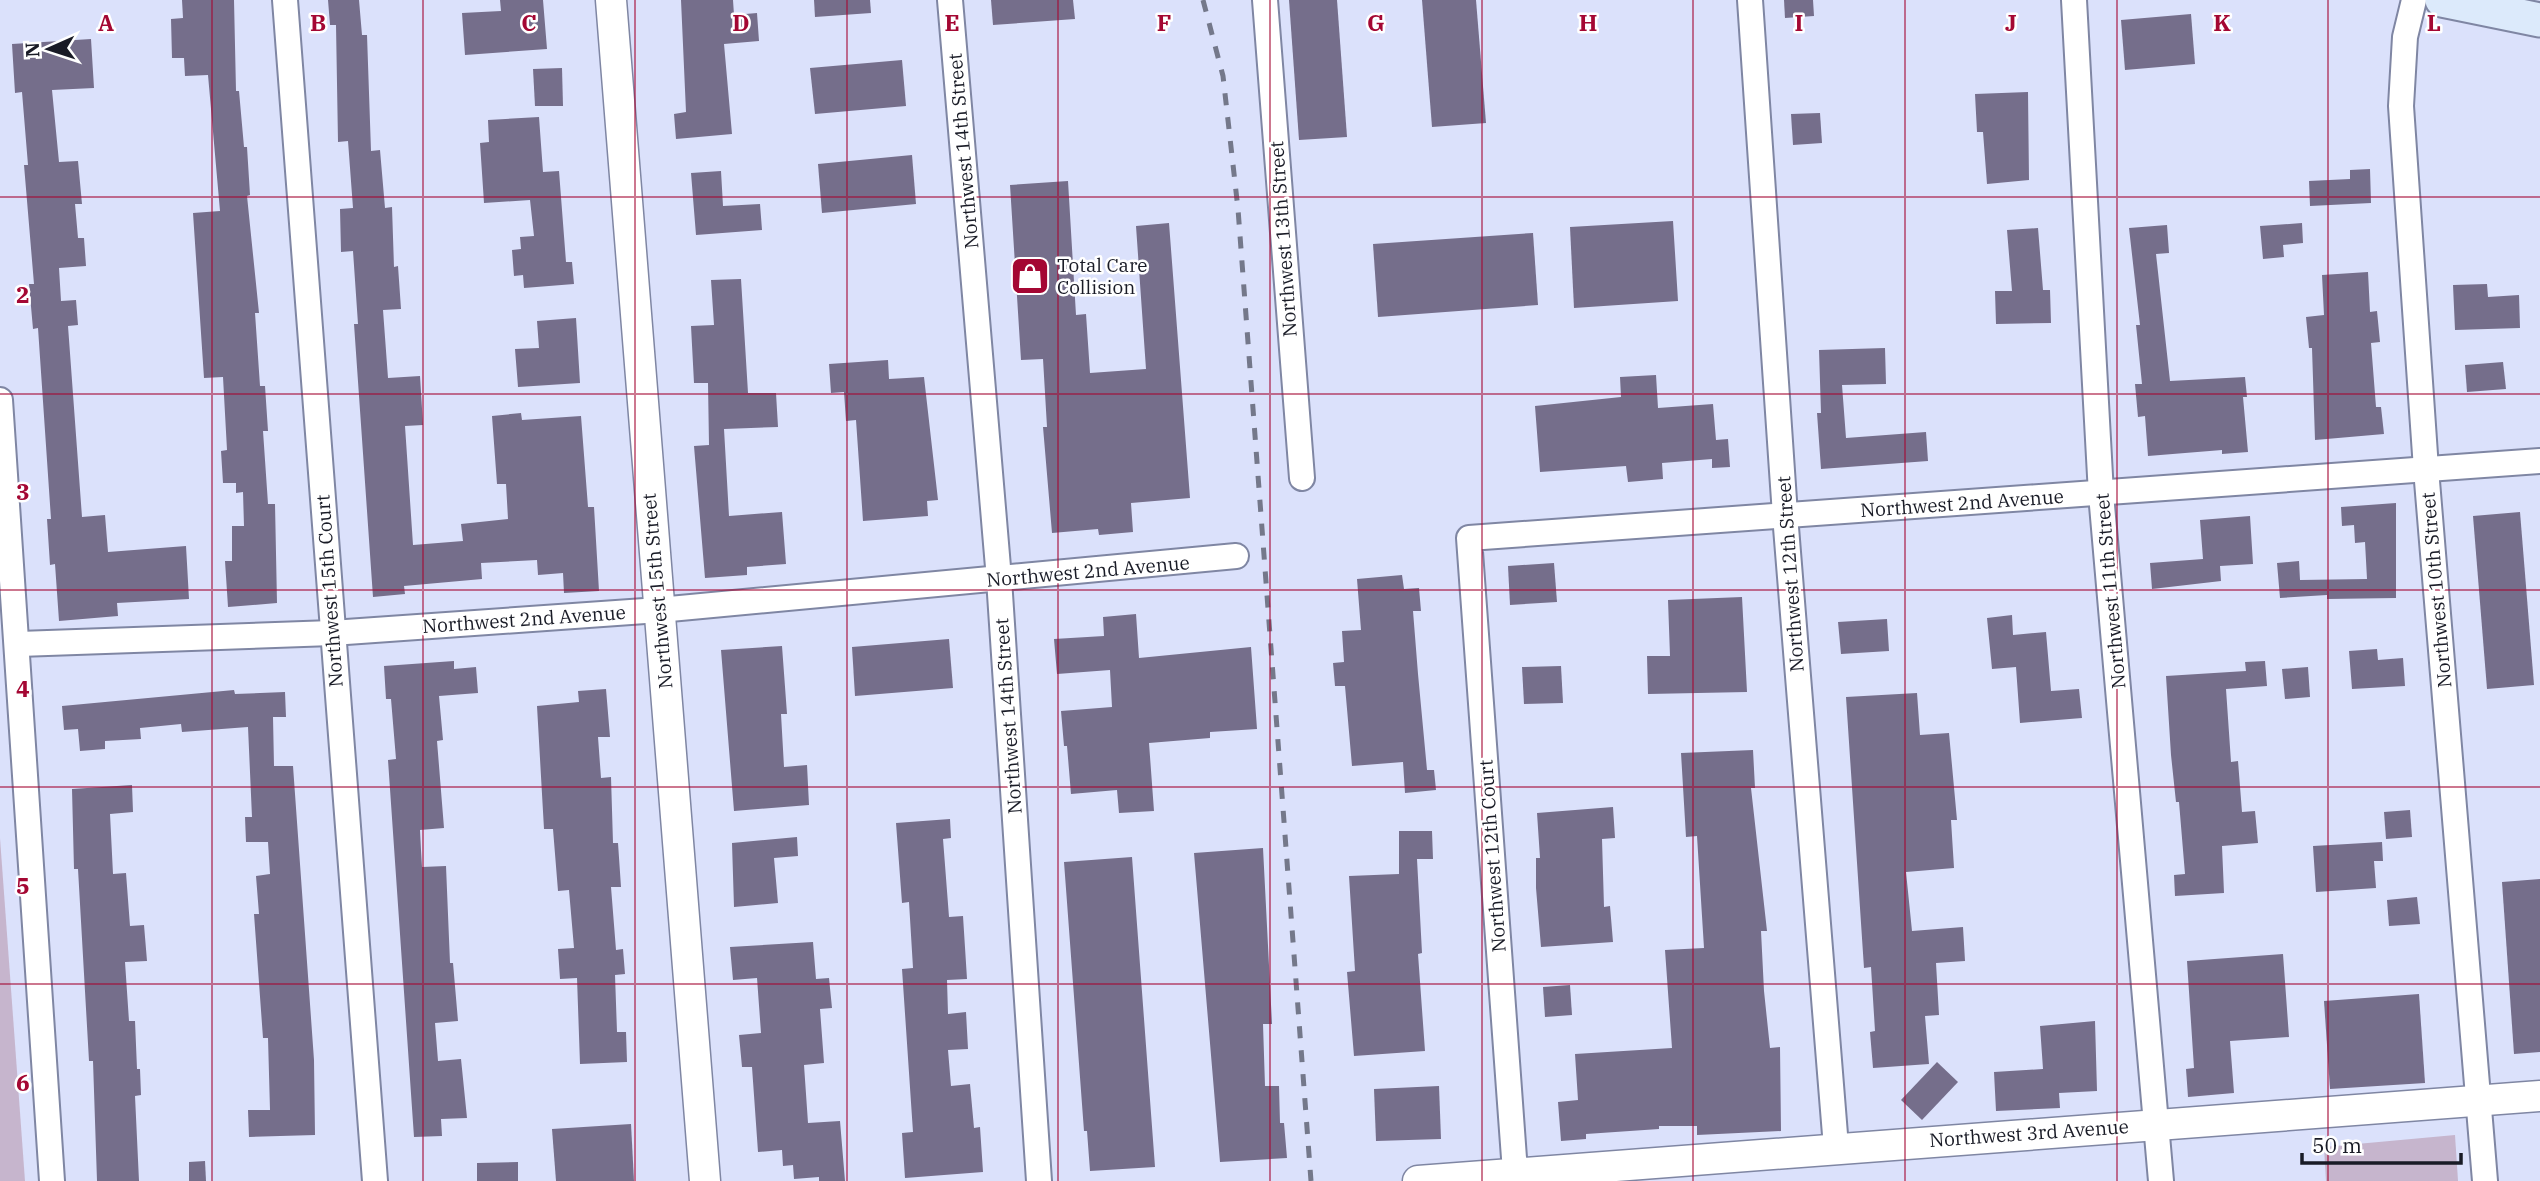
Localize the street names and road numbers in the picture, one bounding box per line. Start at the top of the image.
street label: Northwest 14th Street [942,52,984,250]
street label: Northwest 13th Street [1264,140,1302,338]
street label: Northwest 12th Street [1771,475,1809,673]
street label: Northwest 2nd Avenue [1860,484,2064,522]
street label: Northwest 10th Street [2415,491,2457,689]
street label: Northwest 15th Street [636,492,678,690]
street label: Northwest 11th Street [2089,492,2131,690]
street label: Northwest 15th Court [310,494,348,688]
street label: Northwest 2nd Avenue [985,550,1191,592]
street label: Northwest 2nd Avenue [422,600,626,638]
street label: Northwest 14th Street [989,617,1027,815]
street label: Northwest 12th Court [1473,759,1511,953]
street label: Northwest 3rd Avenue [1928,1114,2130,1152]

